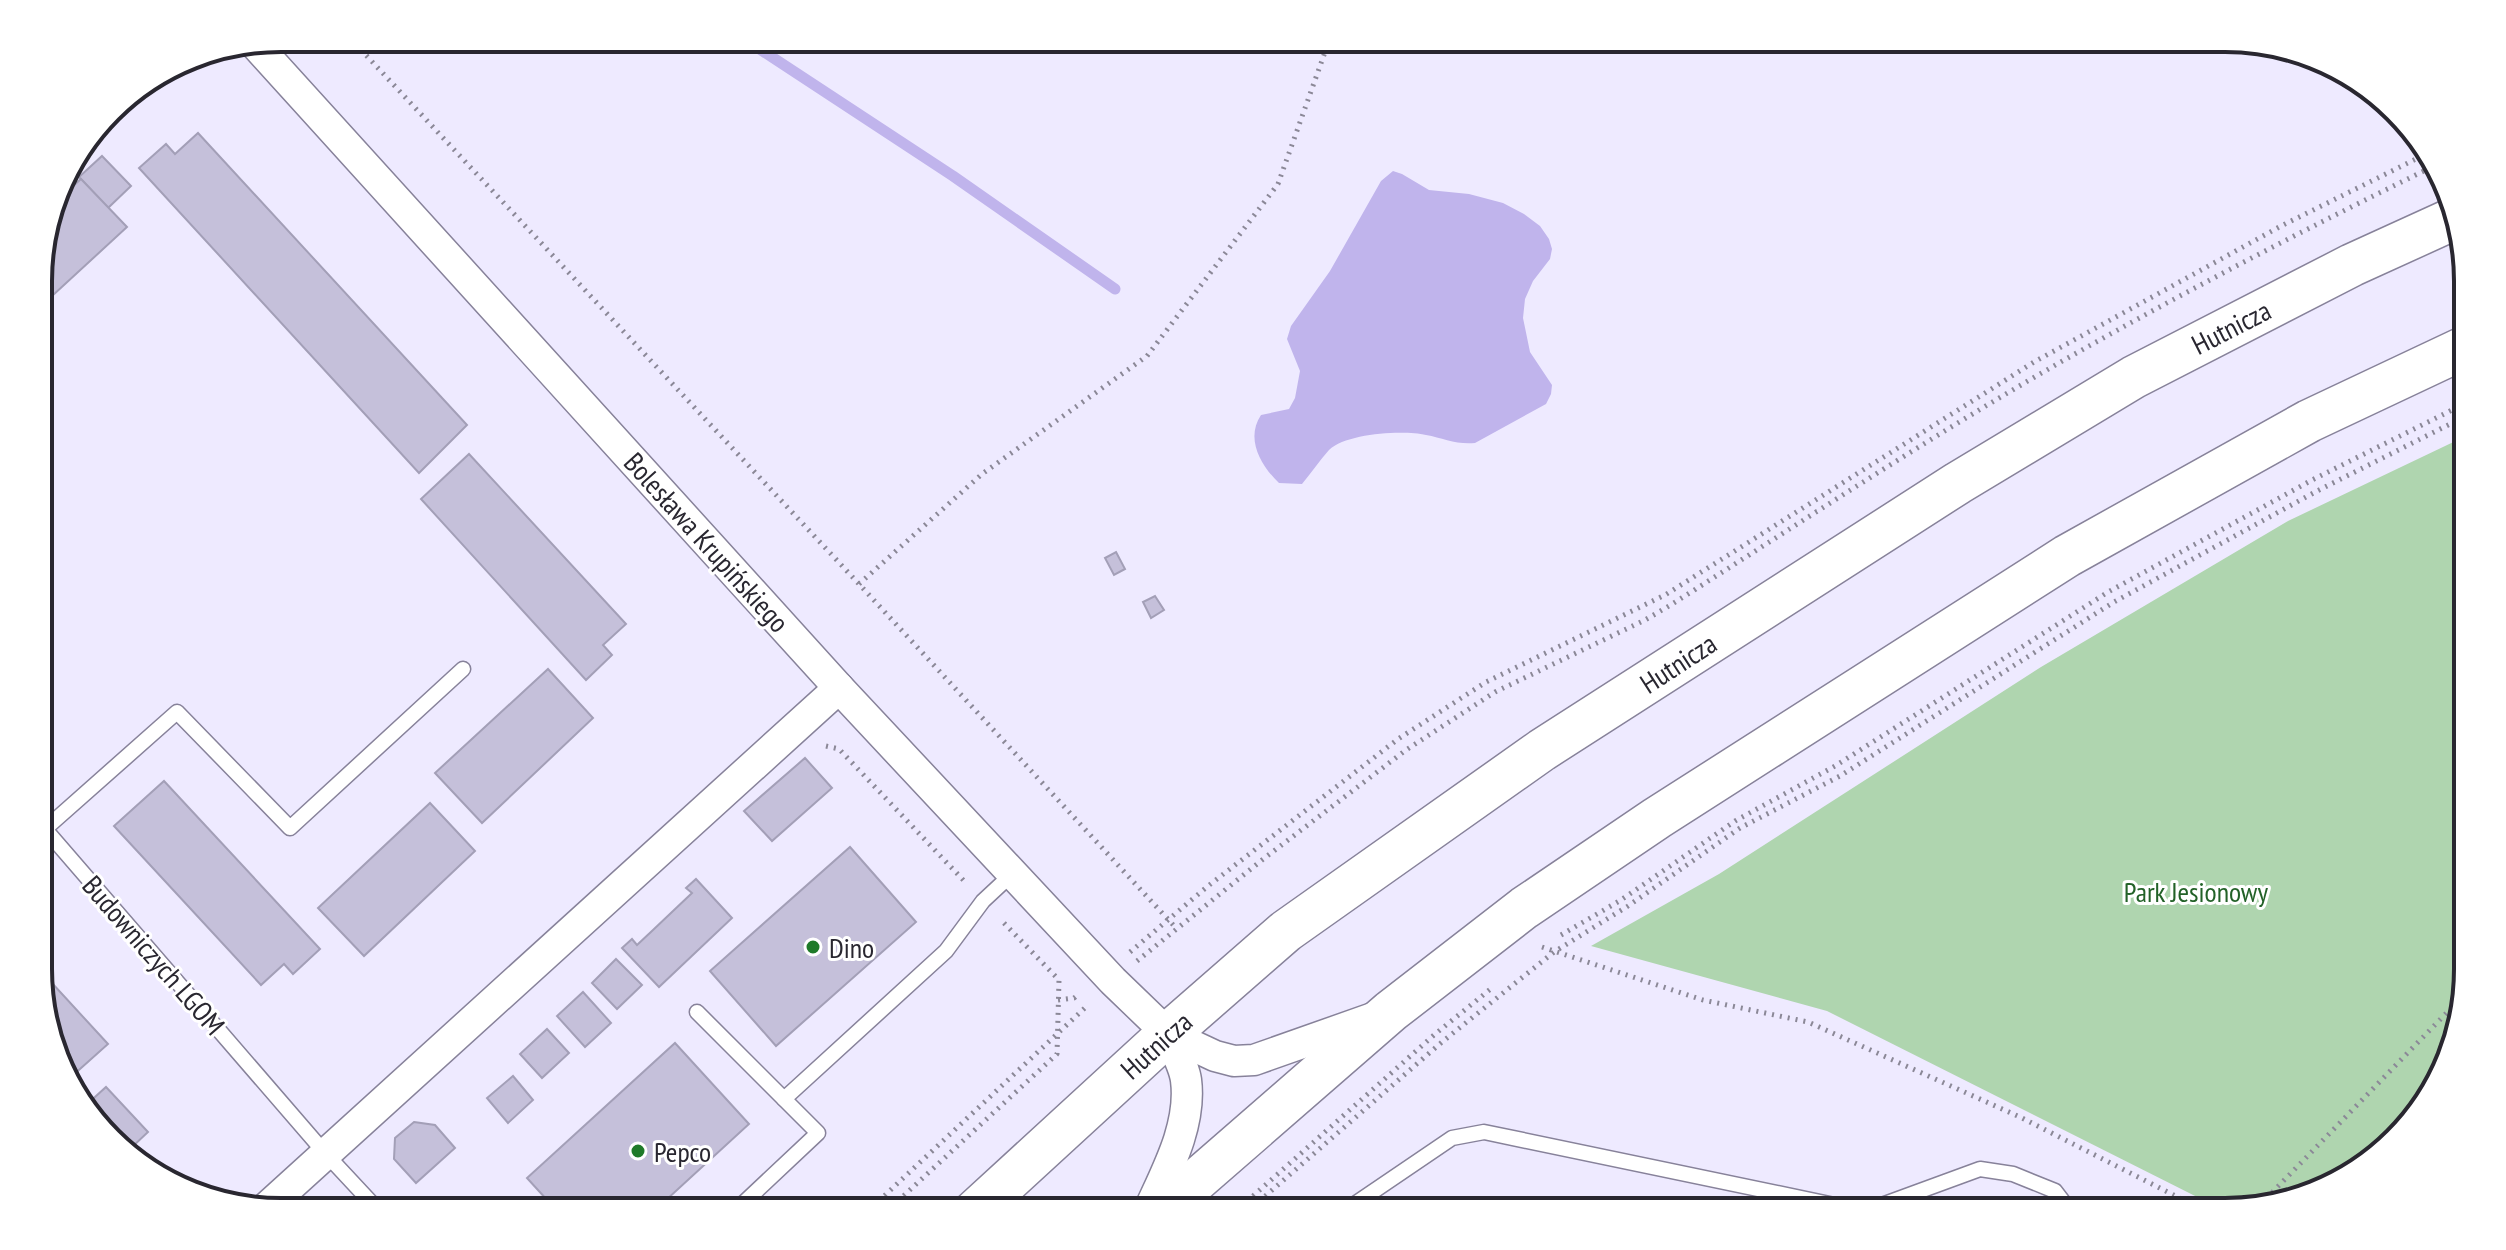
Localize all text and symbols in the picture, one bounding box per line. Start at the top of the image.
street label: Hutnicza [2185,291,2277,363]
street label: Bolesława Krupińskiego [616,444,798,640]
street label: Hutnicza [1633,625,1723,701]
street label: Budowniczych LGOM [75,868,233,1042]
park label: Park Jesionowy [2124,873,2269,910]
place label: Dino [829,929,874,966]
marker: Dino [804,938,822,956]
street label: Hutnicza [1112,1003,1200,1087]
place label: Pepco [654,1133,711,1170]
marker: Pepco [629,1142,647,1160]

